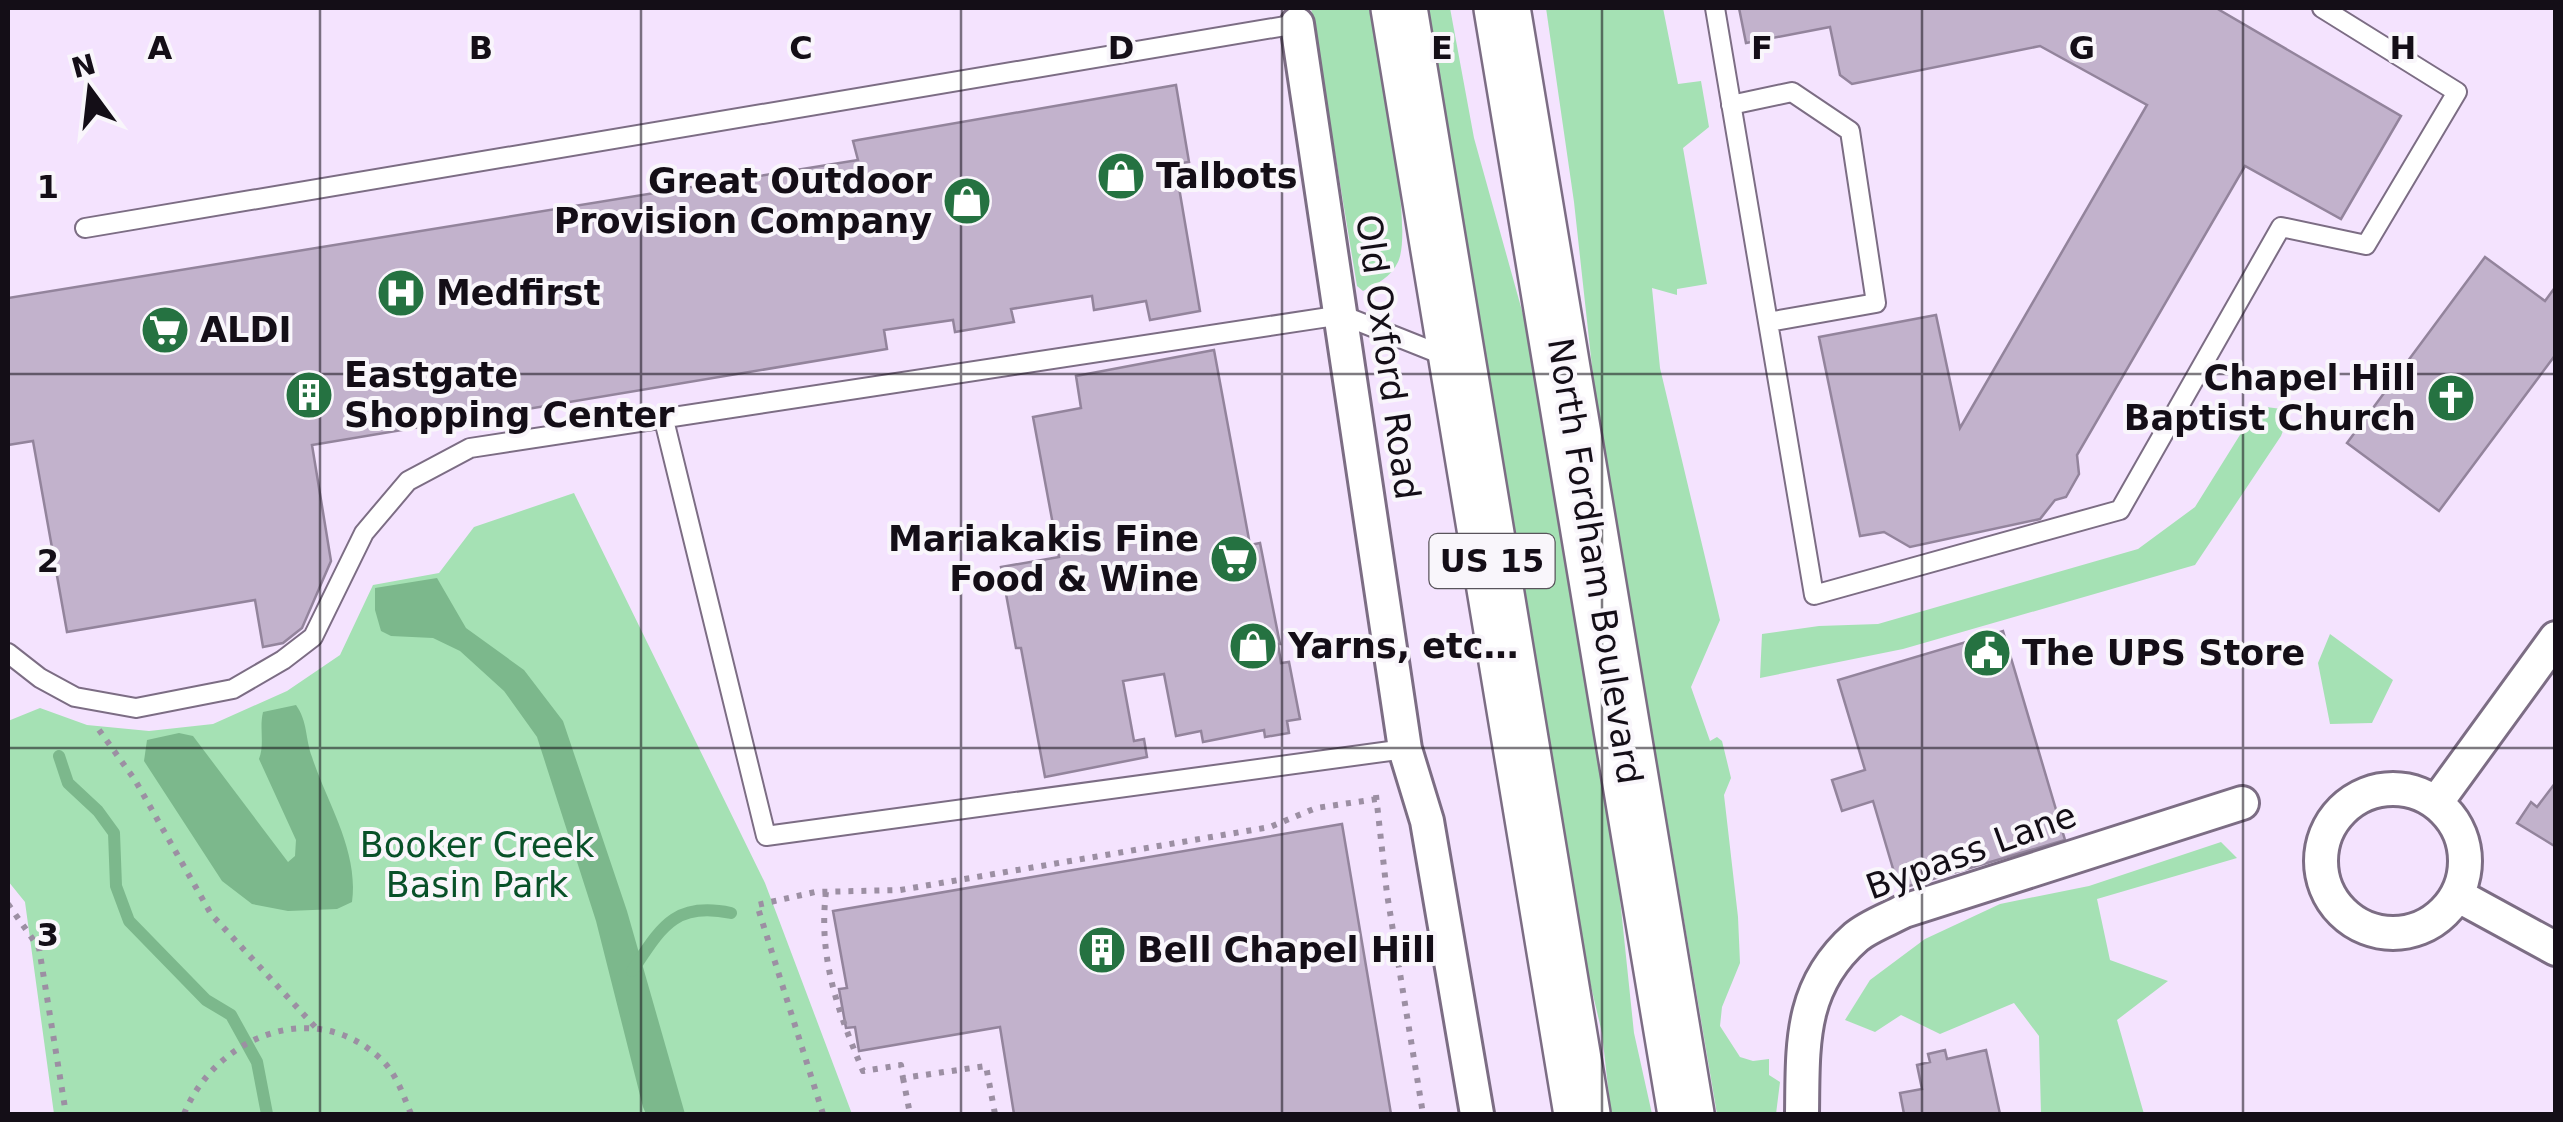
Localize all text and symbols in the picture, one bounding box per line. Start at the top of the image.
text: A [148,29,173,67]
text: B [469,29,493,67]
text: C [789,29,813,67]
text: D [1108,29,1134,67]
text: E [1431,29,1453,67]
text: F [1751,29,1773,67]
text: G [2069,29,2095,67]
text: H [2390,29,2416,67]
north arrow [40,40,140,140]
text: N [68,47,99,85]
shop icon: Talbots [1095,150,1147,202]
place label: Talbots [1156,156,1298,196]
place label: Great Outdoor Provision Company [554,161,933,241]
text: 1 [37,168,59,206]
shop icon: Great Outdoor Provision Company [941,175,993,227]
street label: Old Oxford Road [1348,212,1428,502]
hospital icon: Medfirst [375,267,427,319]
place label: Medfirst [436,273,600,313]
supermarket icon: ALDI [139,304,191,356]
place label: ALDI [200,310,291,350]
street label: North Fordham Boulevard [1540,335,1650,787]
place label: Eastgate Shopping Center [344,355,675,435]
place label: Chapel Hill Baptist Church [2124,358,2416,438]
building icon: Eastgate Shopping Center [283,369,335,421]
church icon: Chapel Hill Baptist Church [2425,372,2477,424]
place label: Mariakakis Fine Food & Wine [888,519,1199,599]
supermarket icon: Mariakakis Fine Food & Wine [1208,533,1260,585]
road number: US 15 [1430,534,1554,588]
text: 2 [37,542,59,580]
shop icon: Yarns, etc… [1227,620,1279,672]
place label: Yarns, etc… [1287,626,1518,666]
public building icon: The UPS Store [1961,627,2013,679]
place label: The UPS Store [2022,633,2305,673]
street label: Bypass Lane [1860,794,2082,908]
park label: Booker Creek Basin Park [360,825,595,905]
text: 3 [37,916,59,954]
building icon: Bell Chapel Hill [1076,924,1128,976]
place label: Bell Chapel Hill [1137,930,1436,970]

